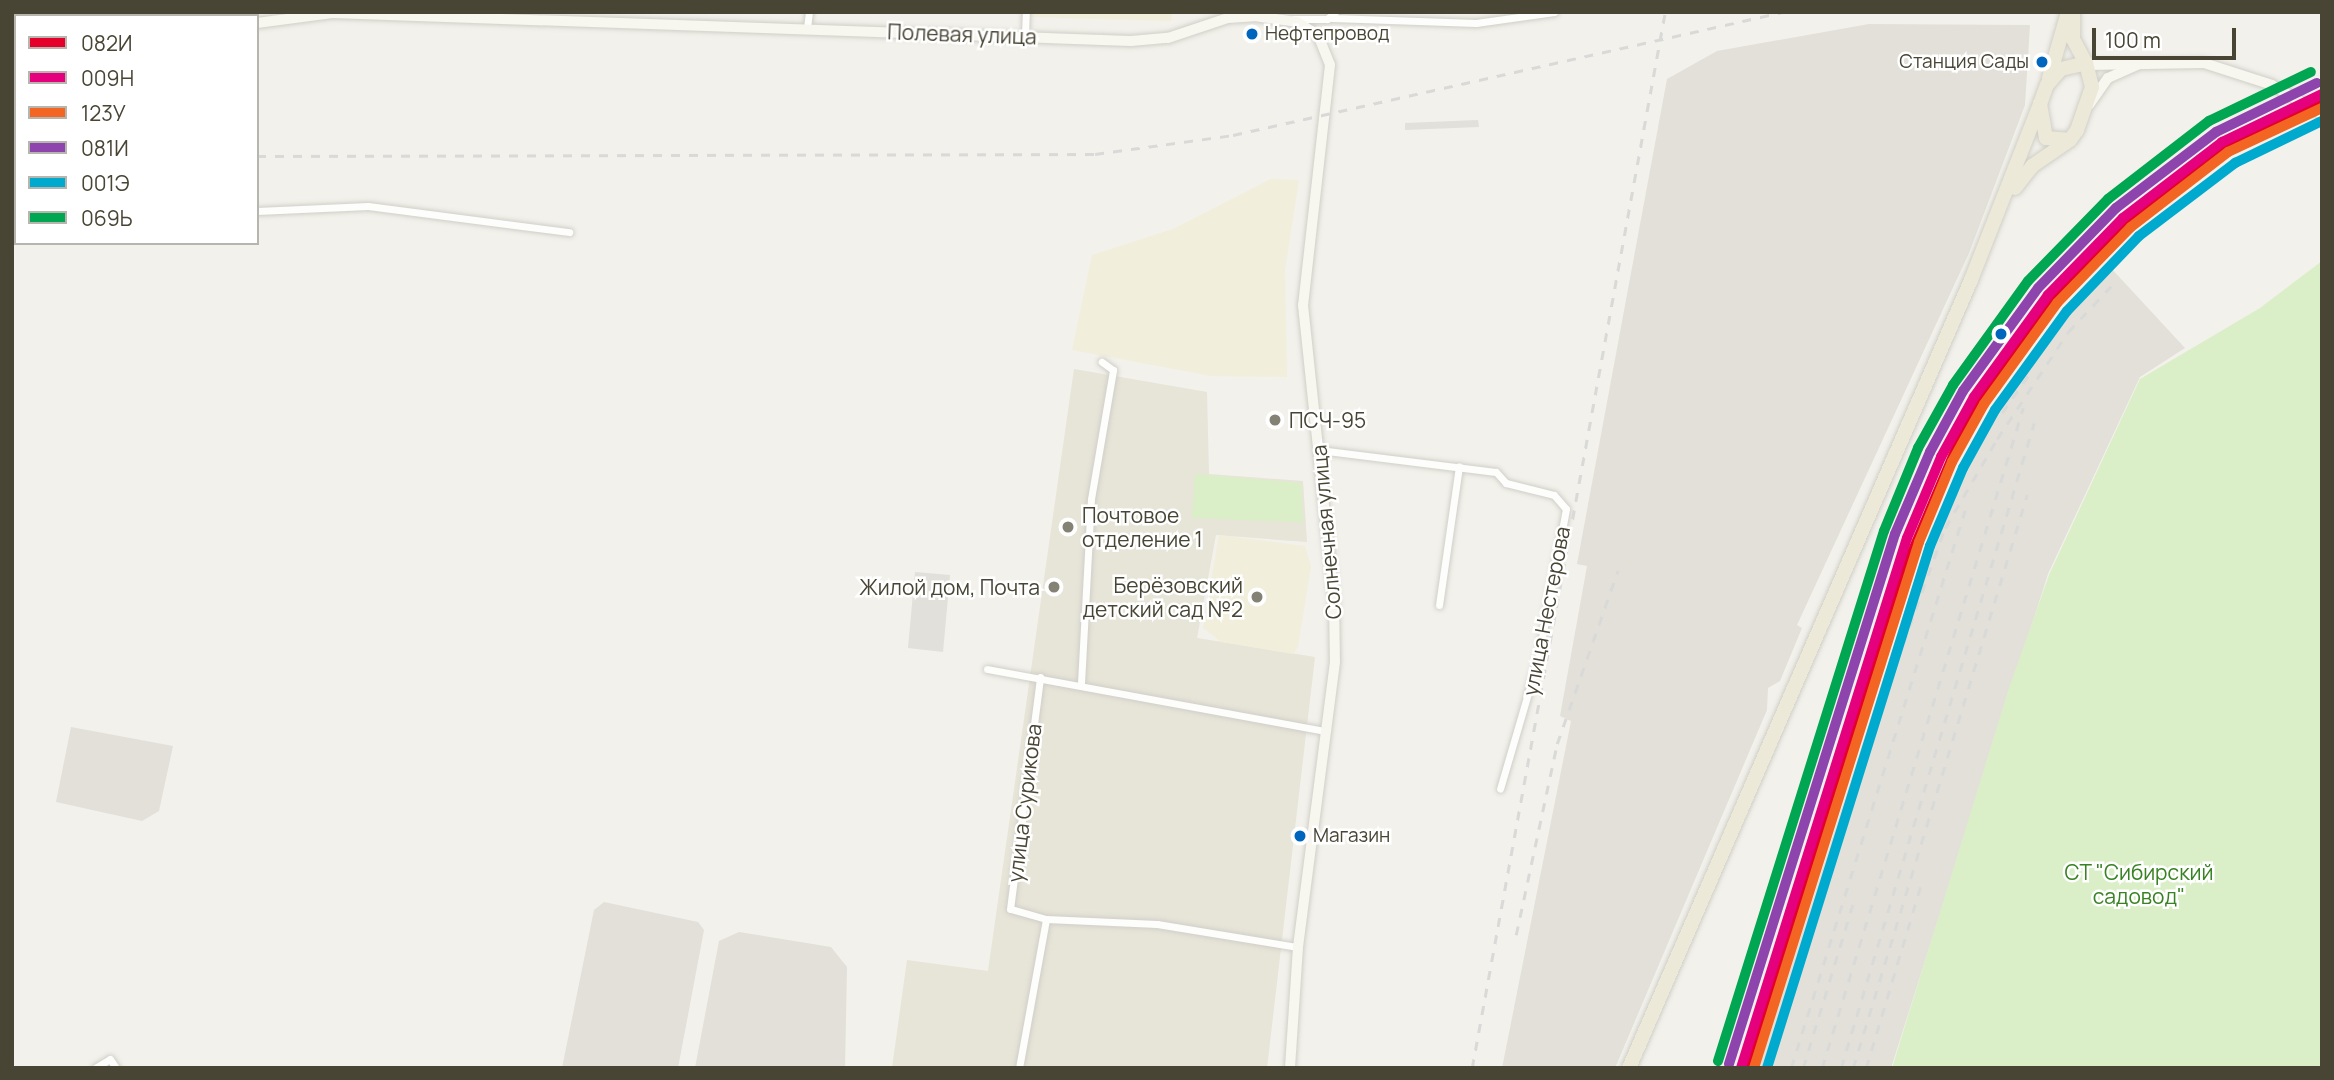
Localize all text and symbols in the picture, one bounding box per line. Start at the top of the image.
legend [14,14,259,245]
scale bar [2096,14,2240,58]
street label: Полевая улица [887,19,1037,49]
place label: Нефтепровод [1265,23,1389,45]
text: 100 m [2105,26,2161,54]
marker: Нефтепровод [1245,27,1259,41]
text: 082И [81,29,132,57]
place label: Станция Сады [1899,51,2029,73]
marker: Станция Сады [2035,55,2049,69]
text: 009Н [81,64,134,92]
text: 123У [81,99,126,127]
text: 081И [81,134,129,162]
text: 001Э [81,169,130,197]
text: 069Ь [81,204,133,232]
unlabelled marker [1994,327,2008,341]
place label: ПСЧ-95 [1289,407,1366,433]
marker: ПСЧ-95 [1267,412,1283,428]
street label: Солнечная улица [1306,444,1346,620]
place label: Почтовое отделение 1 [1082,502,1203,552]
marker: Почтовое отделение 1 [1060,519,1076,535]
street label: улица Нестерова [1517,524,1575,698]
place label: Берёзовский детский сад №2 [1083,572,1243,622]
place label: Жилой дом, Почта [859,574,1040,600]
marker: Жилой дом, Почта [1046,579,1062,595]
marker: Берёзовский детский сад №2 [1249,589,1265,605]
street label: улица Сурикова [1002,722,1046,884]
place label: Магазин [1313,825,1390,847]
marker: Магазин [1293,829,1307,843]
park label: СТ "Сибирский садовод" [2064,859,2214,909]

